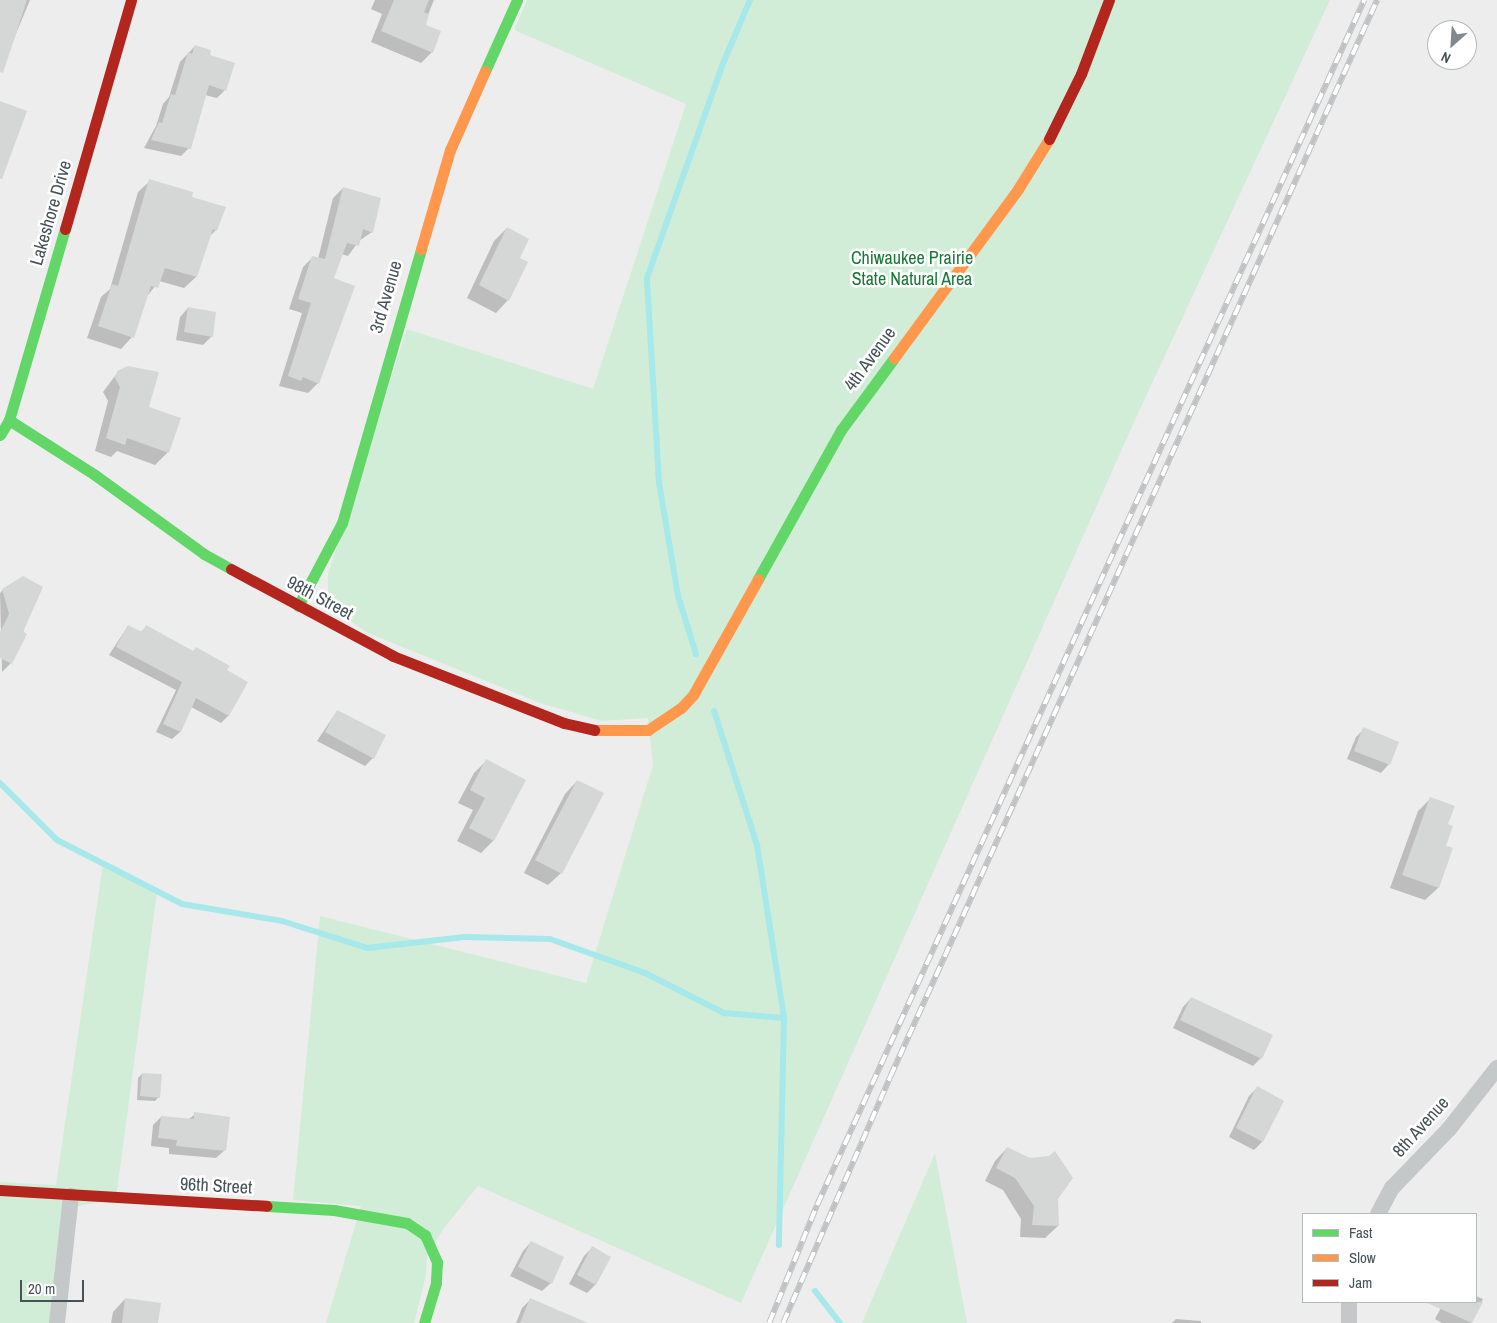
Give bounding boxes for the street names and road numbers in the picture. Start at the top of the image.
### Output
street label: Lakeshore Drive [26,158,76,268]
street label: 3rd Avenue [365,258,407,336]
street label: 4th Avenue [839,323,901,395]
street label: 98th Street [283,572,357,624]
street label: 8th Avenue [1388,1092,1454,1162]
street label: 96th Street [179,1173,253,1199]

